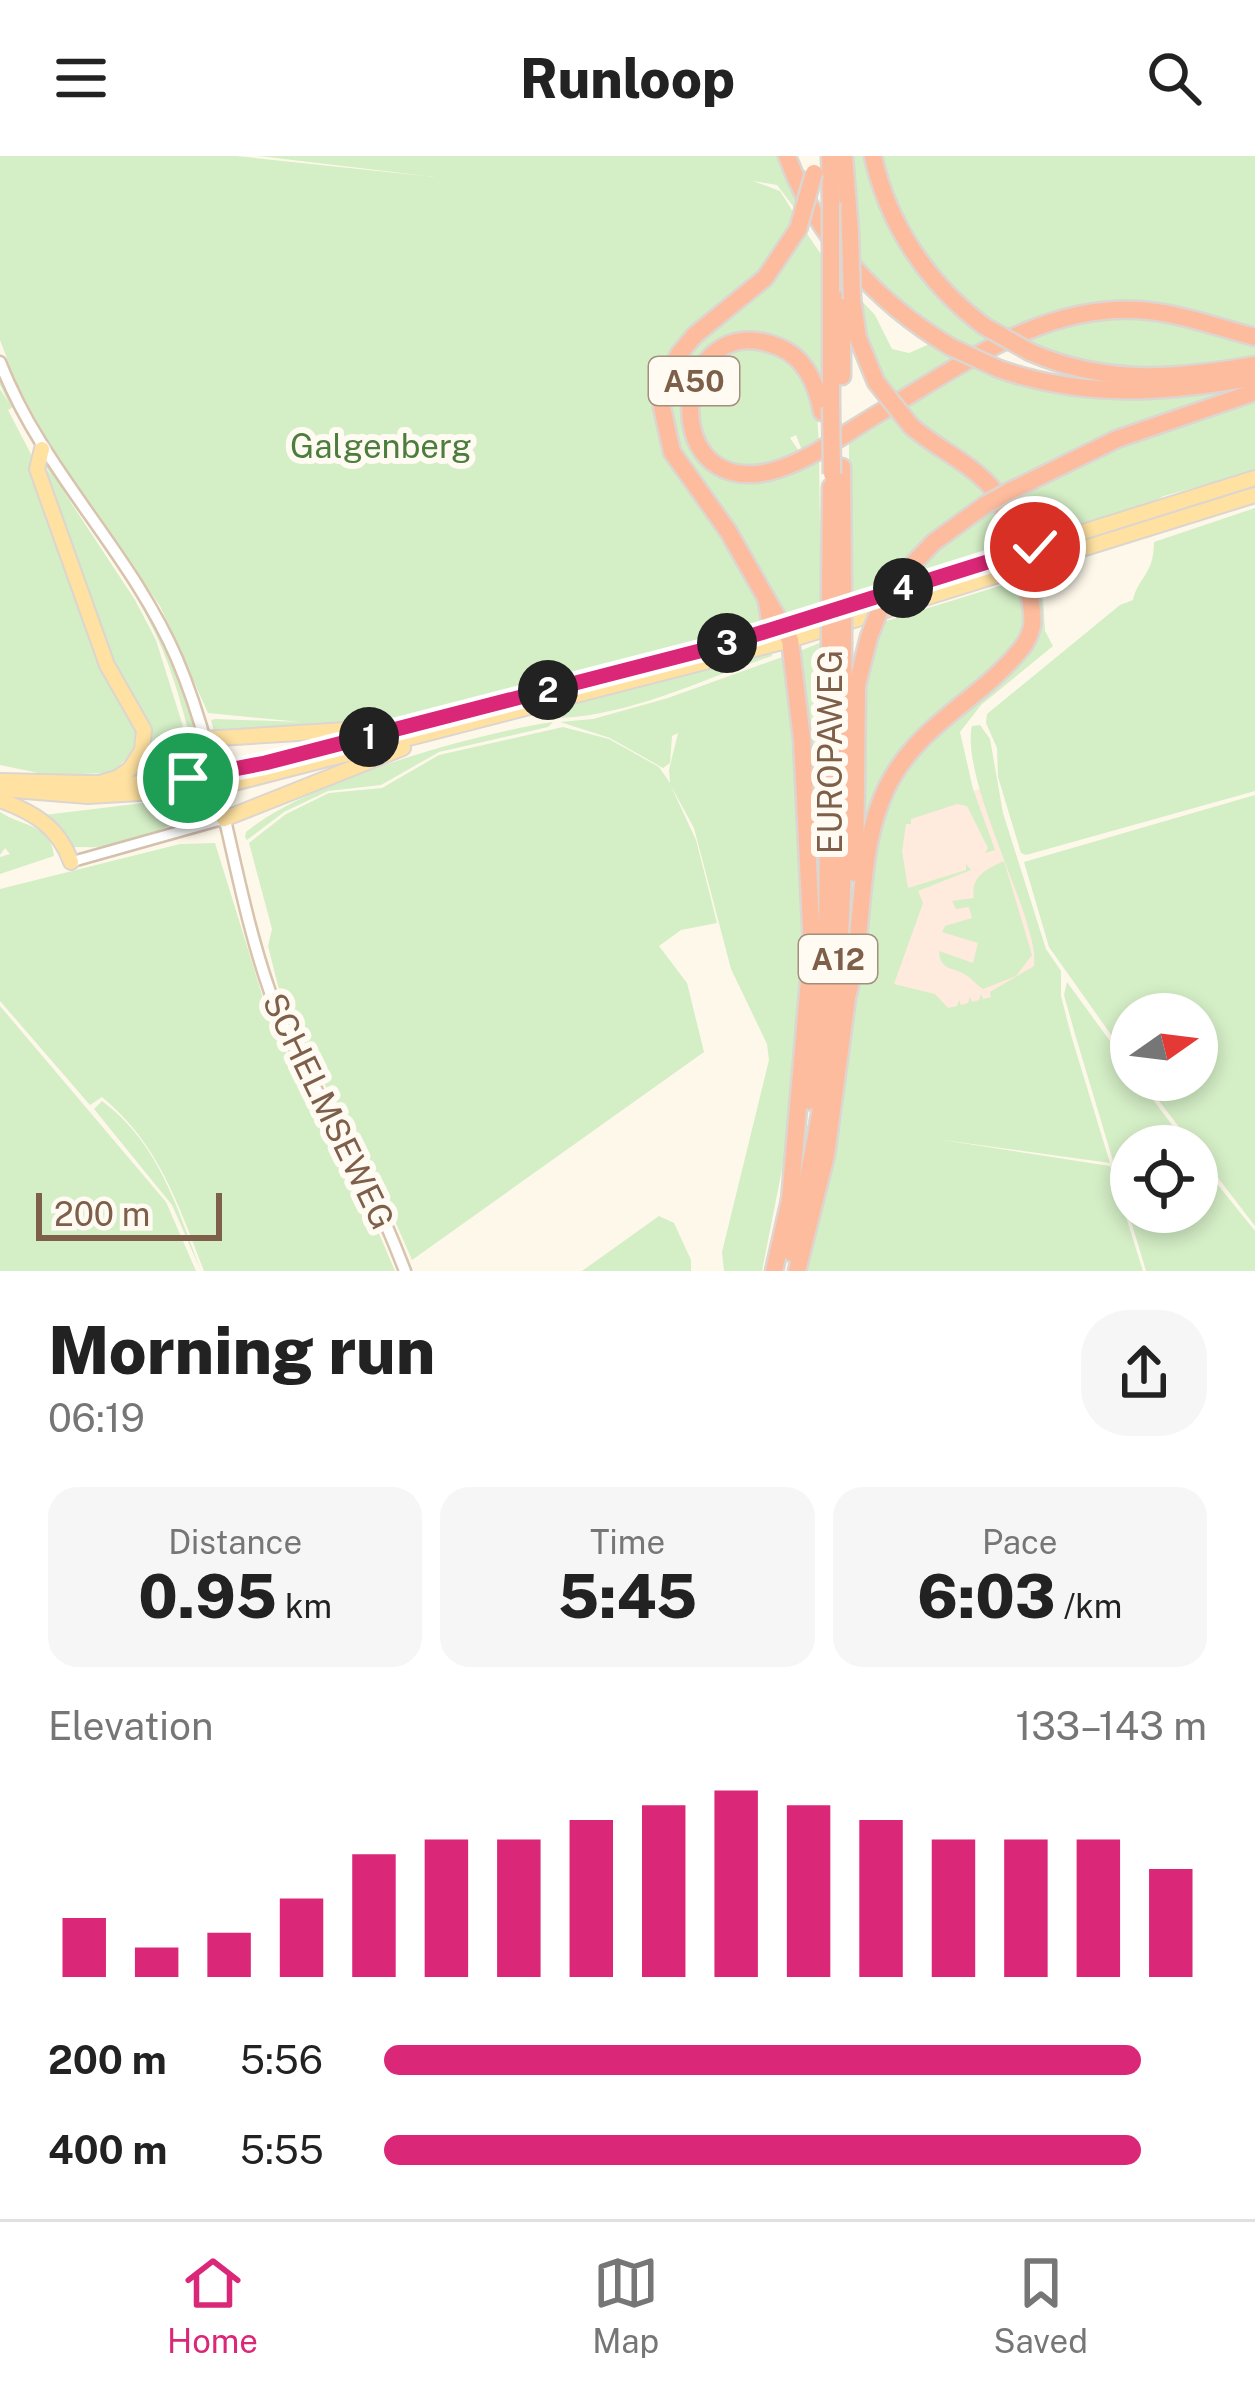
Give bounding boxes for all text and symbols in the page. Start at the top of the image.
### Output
icon: menu [48,45,114,111]
icon: search [1141,45,1207,111]
text: Runloop [520,47,735,110]
road number: A50 [649,357,739,405]
park label: Galgenberg [290,427,472,465]
pin [984,496,1086,598]
icon: check [1002,514,1068,580]
pin: 4 [873,558,933,618]
text: 4 [892,569,914,607]
pin: 3 [697,613,757,673]
text: 3 [716,624,738,662]
street label: EUROPAWEG [811,650,849,854]
pin: 2 [518,660,578,720]
text: 2 [538,671,558,709]
pin: 1 [339,707,399,767]
text: 1 [362,718,376,756]
pin [137,727,239,829]
icon: arrive [155,745,221,811]
road number: A12 [799,935,877,983]
street label: SCHELMSEWEG [256,987,402,1235]
north arrow [1110,993,1218,1101]
map controls [1110,993,1218,1233]
button: locate [1110,1125,1218,1233]
scale bar [36,1187,222,1240]
text: 200 m [54,1195,150,1233]
button: share [1081,1310,1207,1436]
text: Morning run [48,1311,435,1389]
text: 06:19 [48,1395,145,1441]
text: Distance [168,1523,302,1561]
text: Time [590,1523,665,1561]
text: Pace [982,1523,1058,1561]
text: 0.95 [138,1561,277,1632]
text: 5:45 [558,1561,697,1632]
text: 6:03 [917,1561,1056,1632]
text: km [277,1587,332,1625]
text: /km [1056,1587,1122,1625]
text: Elevation [48,1703,214,1749]
text: 133–143 m [1015,1703,1207,1749]
text: 200 m [48,2037,167,2083]
text: 5:56 [240,2037,323,2083]
text: 400 m [48,2127,167,2173]
text: 5:55 [240,2127,324,2173]
tab: Home [167,2250,258,2360]
tab: Map [592,2250,659,2360]
tab: Saved [993,2250,1088,2360]

